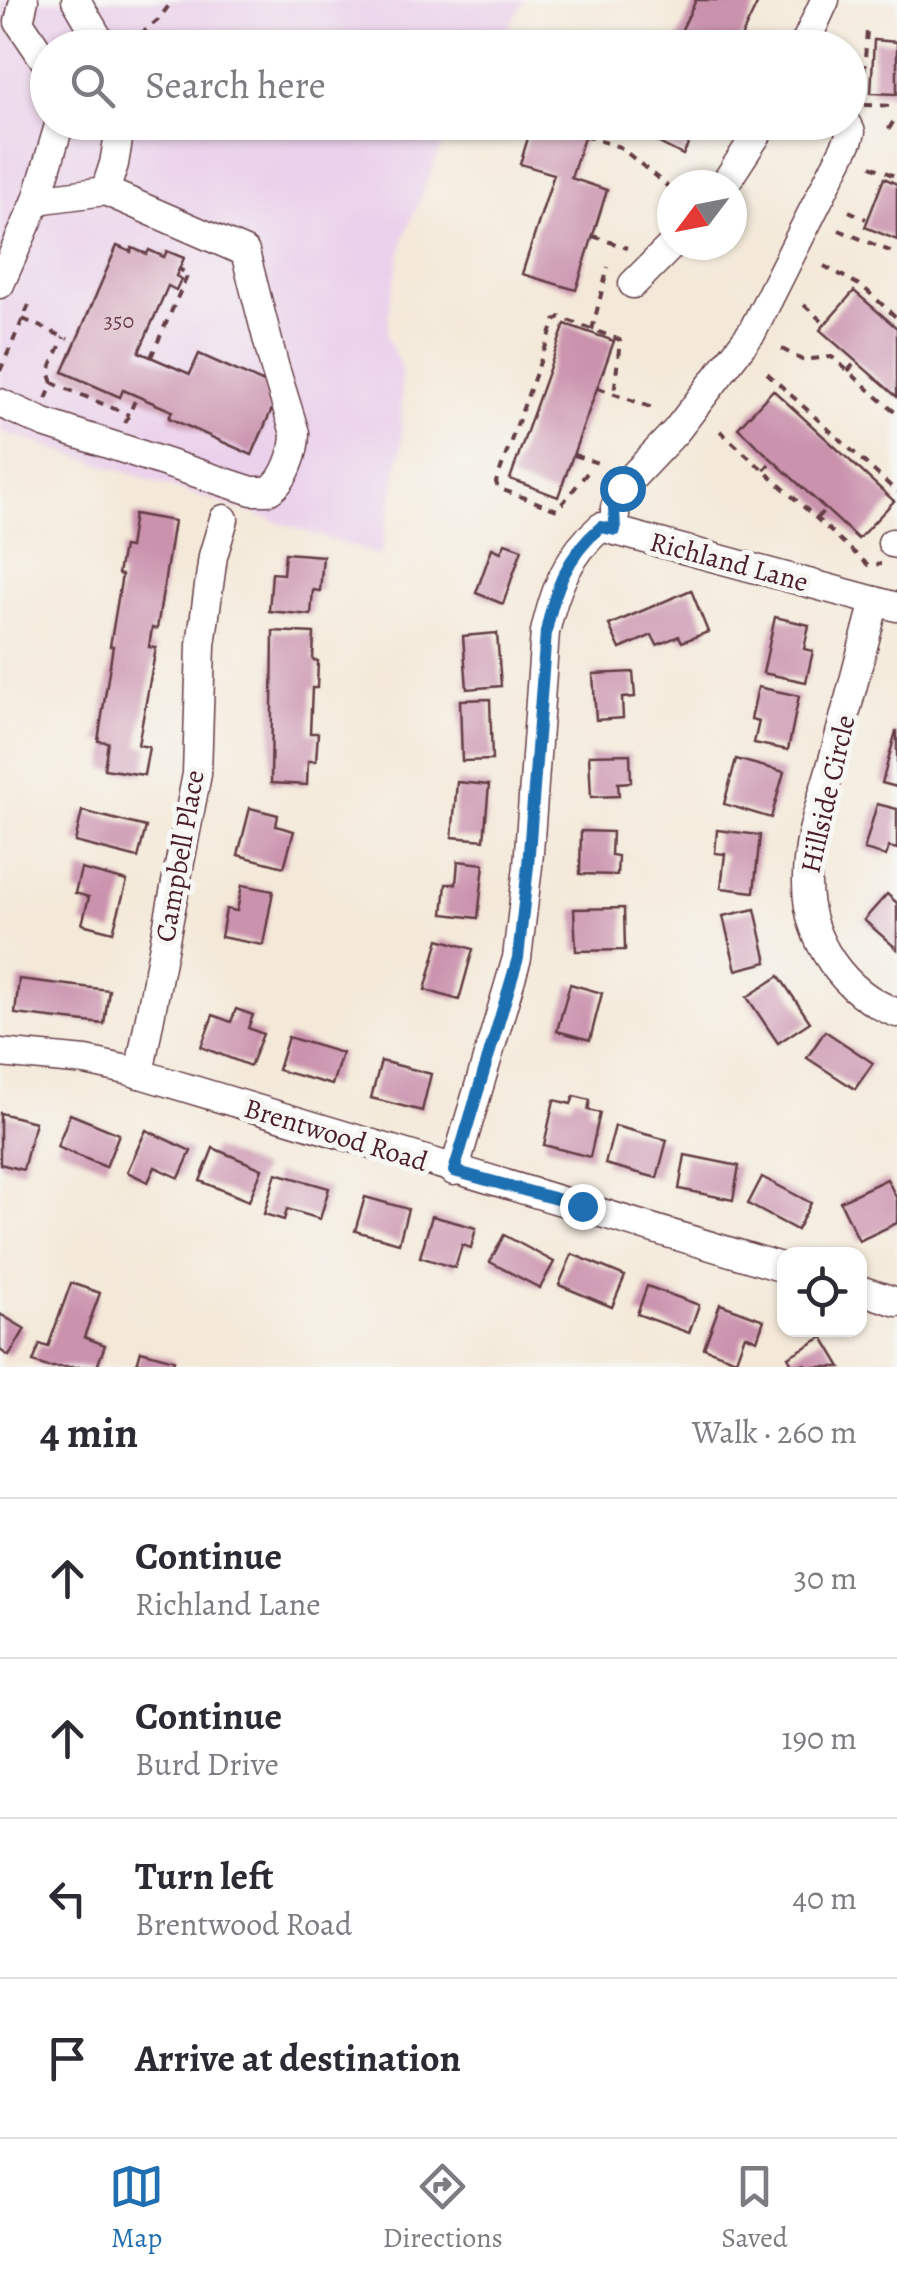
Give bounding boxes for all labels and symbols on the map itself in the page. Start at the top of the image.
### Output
north arrow [657,170,747,260]
house number: 350 [104,306,134,336]
route start [600,466,646,512]
street label: Richland Lane [646,523,812,601]
street label: Hillside Circle [791,711,865,877]
street label: Campbell Place [146,767,214,945]
street label: Brentwood Road [240,1089,433,1181]
route end [560,1184,606,1230]

